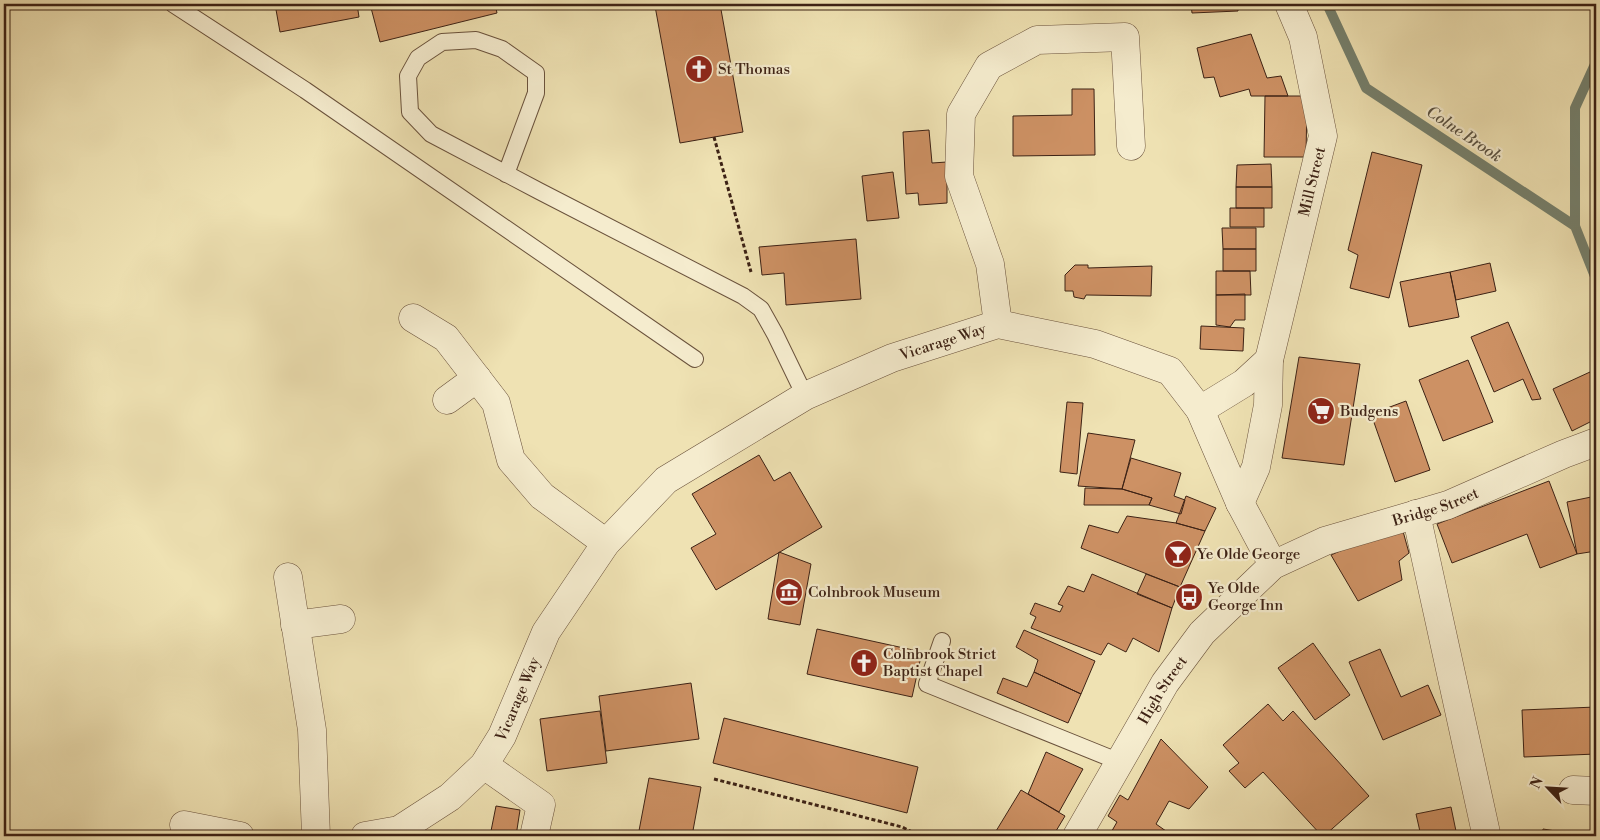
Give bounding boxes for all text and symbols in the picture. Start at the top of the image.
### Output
church icon: St Thomas [684,54,714,84]
place label: St Thomas [718,60,790,79]
water label: Colne Brook [1422,101,1506,167]
street label: Mill Street [1294,144,1330,218]
street label: Vicarage Way [896,319,989,365]
supermarket icon: Budgens [1306,396,1336,426]
place label: Budgens [1339,402,1398,421]
street label: Bridge Street [1389,483,1482,531]
bar icon: Ye Olde George [1163,539,1193,569]
place label: Ye Olde George [1196,545,1300,564]
museum icon: Colnbrook Museum [774,577,804,607]
place label: Ye Olde George Inn [1207,579,1283,615]
bus stop icon: Ye Olde George Inn [1174,582,1204,612]
place label: Colnbrook Museum [808,583,940,602]
place label: Colnbrook Strict Baptist Chapel [882,645,997,681]
church icon: Colnbrook Strict Baptist Chapel [849,648,879,678]
street label: High Street [1134,652,1192,728]
street label: Vicarage Way [491,654,544,746]
north arrow [1522,762,1572,812]
text: N [1527,774,1548,792]

